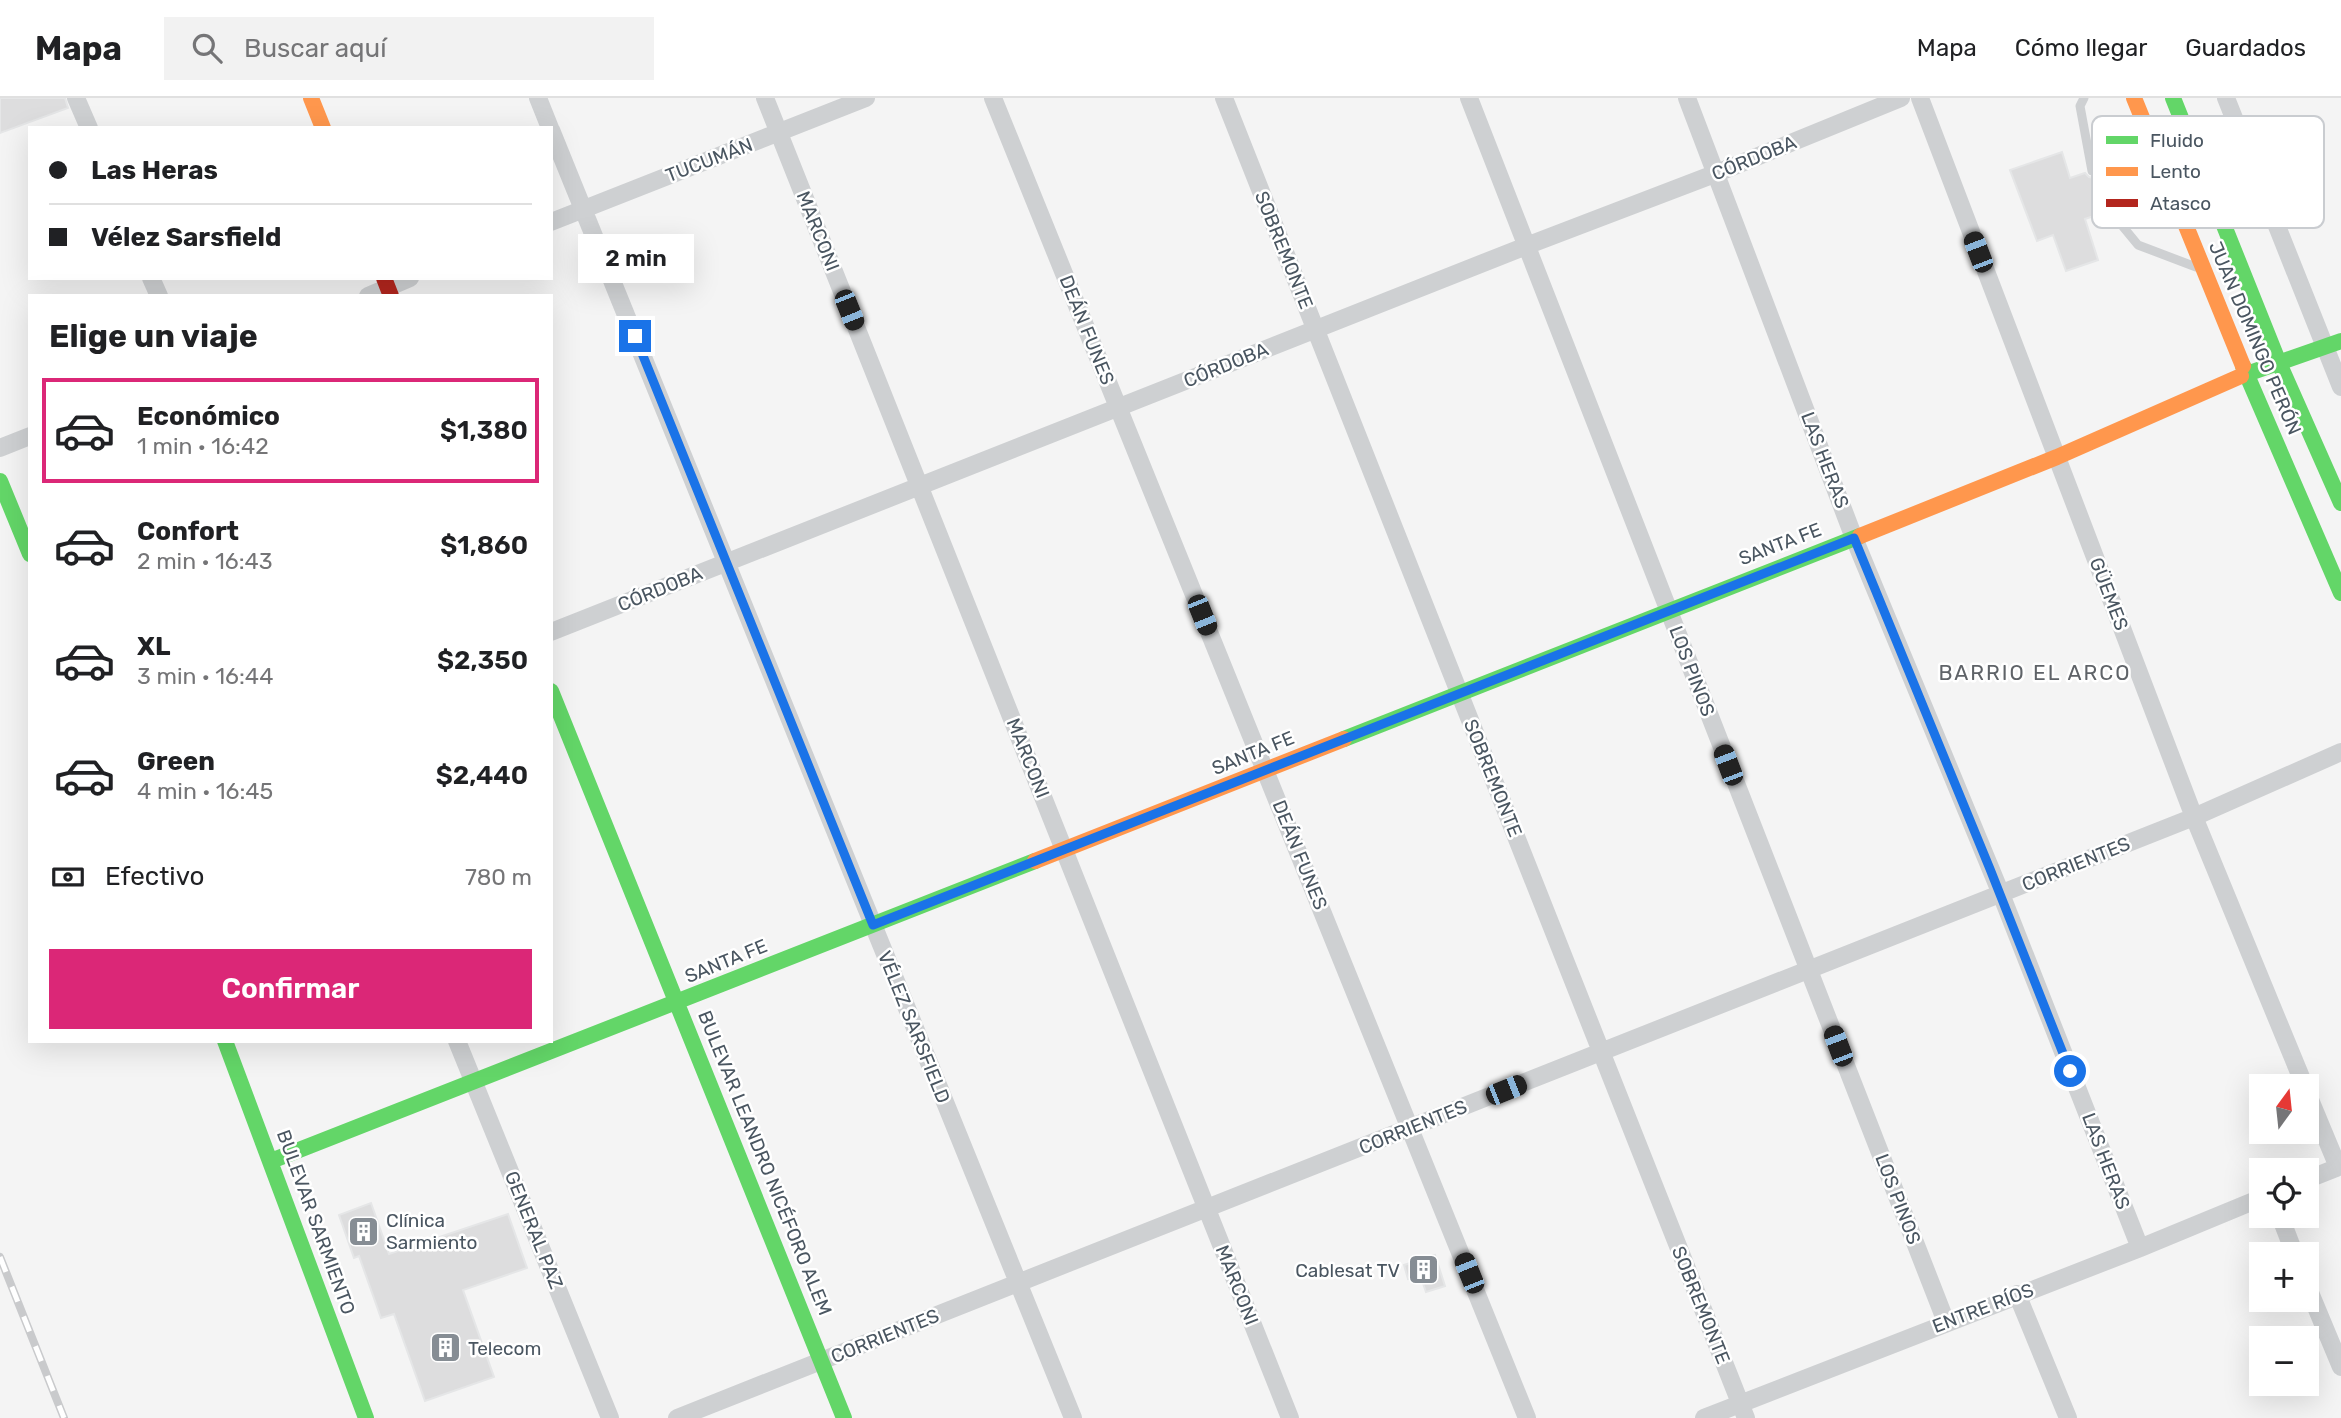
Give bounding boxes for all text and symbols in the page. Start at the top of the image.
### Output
search box [164,17,654,80]
text: Mapa [35,29,122,68]
icon: search [188,29,226,67]
text: Buscar aquí [244,33,387,64]
text: Mapa [1917,34,1977,62]
text: Cómo llegar [2015,34,2147,62]
text: Guardados [2185,34,2306,62]
legend [2092,116,2324,228]
text: Fluido [2150,129,2204,152]
street label: CÓRDOBA [1708,131,1800,185]
street label: TUCUMÁN [662,133,756,187]
text: Las Heras [91,155,218,186]
text: Lento [2150,160,2201,183]
street label: MARCONI [792,188,844,274]
street label: SOBREMONTE [1250,188,1318,312]
text: Atasco [2150,192,2211,215]
text: Vélez Sarsfield [91,222,281,253]
car [1961,229,1996,275]
callout: 2 min [577,234,693,284]
street label: JUAN DOMINGO PERÓN [2204,238,2306,438]
text: 2 min [605,244,667,272]
street label: DEÁN FUNES [1055,272,1119,388]
car [832,287,867,333]
text: Elige un viaje [49,317,258,355]
route end [619,320,651,352]
street label: CÓRDOBA [1180,338,1272,392]
icon: car [53,399,116,462]
text: Económico [137,401,280,432]
street label: LAS HERAS [1796,408,1854,512]
text: $1,380 [440,415,528,446]
text: 1 min · 16:42 [137,432,269,460]
icon: car [53,514,116,577]
text: Confort [137,516,239,547]
street label: SANTA FE [1735,518,1825,570]
text: $1,860 [440,530,528,561]
text: 2 min · 16:43 [137,547,273,575]
street label: GÜEMES [2085,554,2133,634]
street label: CÓRDOBA [614,562,706,616]
car [1185,592,1220,638]
street label: LOS PINOS [1664,622,1720,720]
icon: car [53,629,116,692]
text: XL [137,631,170,662]
text: $2,350 [437,645,528,676]
district label: BARRIO EL ARCO [1938,660,2132,685]
text: 3 min · 16:44 [137,662,273,690]
street label: MARCONI [1002,715,1054,801]
street label: SOBREMONTE [1459,716,1527,840]
street label: SANTA FE [1209,726,1297,780]
car [1711,742,1746,788]
icon: car [53,744,116,807]
text: Green [137,746,215,777]
text: $2,440 [436,760,528,791]
text: 4 min · 16:45 [137,777,273,805]
street label: DEÁN FUNES [1268,797,1332,913]
street label: CORRIENTES [2019,832,2133,896]
icon: cash [49,858,87,896]
text: Efectivo [105,861,204,892]
text: 780 m [465,863,532,891]
street label: SANTA FE [682,934,770,988]
street label: VÉLEZ SARSFIELD [873,947,955,1107]
button: Confirmar [49,949,532,1029]
street label: BULEVAR LEANDRO NICÉFORO ALEM [693,1007,837,1319]
car [1821,1023,1856,1069]
route start [2054,1055,2086,1087]
car [1483,1072,1530,1108]
north arrow [2249,1074,2319,1144]
map controls [2249,1074,2319,1396]
street label: CORRIENTES [1356,1095,1470,1159]
street label: LAS HERAS [2077,1109,2135,1213]
street label: BULEVAR SARMIENTO [272,1127,360,1317]
street label: LOS PINOS [1870,1150,1926,1248]
button: locate [2249,1158,2319,1228]
street label: GENERAL PAZ [500,1168,568,1292]
place label: Clínica Sarmiento [386,1209,477,1254]
building icon: Clínica Sarmiento [346,1214,380,1248]
street label: MARCONI [1211,1242,1263,1328]
button: + [2249,1242,2319,1312]
street label: SOBREMONTE [1667,1243,1735,1367]
car [1452,1250,1487,1296]
building icon: Cablesat TV [1406,1253,1440,1287]
place label: Cablesat TV [1295,1259,1400,1282]
street label: ENTRE RÍOS [1929,1278,2037,1338]
street label: CORRIENTES [828,1304,942,1368]
button: − [2249,1326,2319,1396]
building icon: Telecom [428,1331,462,1365]
place label: Telecom [468,1337,541,1360]

